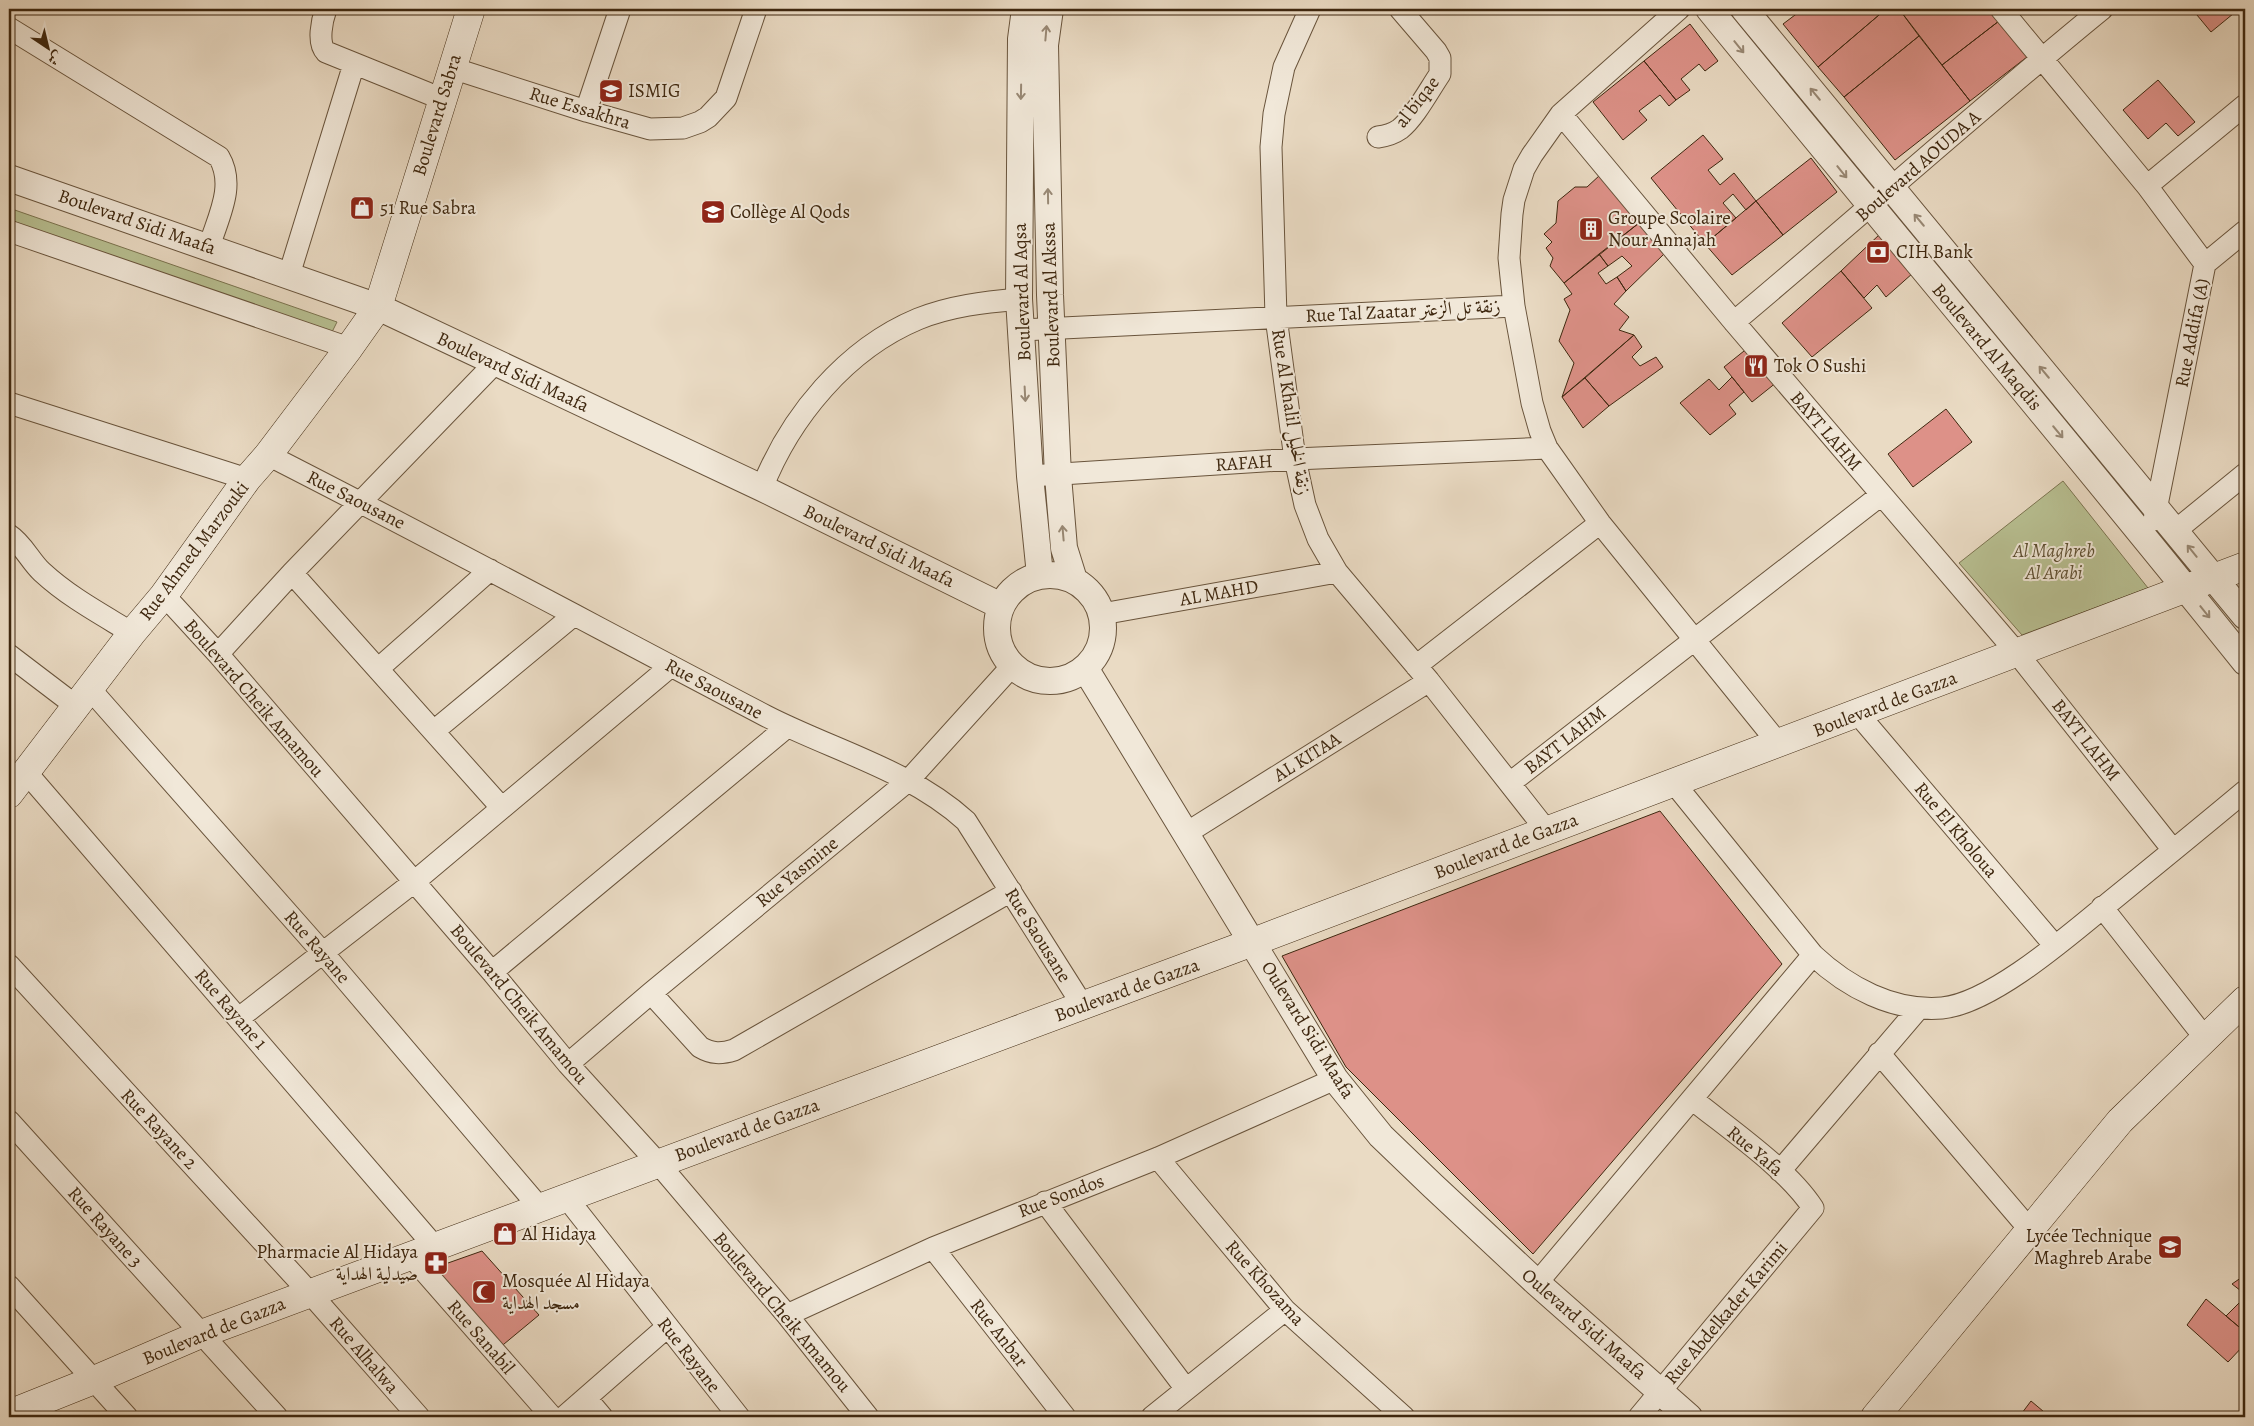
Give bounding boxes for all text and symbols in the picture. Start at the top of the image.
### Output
north arrow [22,22,72,72]
one-way arrow [1042,26,1051,42]
one-way arrow [1734,40,1745,53]
text: ش [44,46,66,70]
street label: Boulevard Sabra [406,51,468,179]
street label: al biqae [1388,71,1446,133]
school or university icon: ISMIG [598,78,624,104]
place label: ISMIG [628,78,681,104]
street label: Rue Essakhra [526,80,634,136]
one-way arrow [1016,84,1026,100]
one-way arrow [1809,88,1821,101]
street label: Boulevard AOUDA A [1850,104,1987,228]
one-way arrow [1837,166,1848,179]
street label: Boulevard Sidi Maafa [55,183,219,261]
one-way arrow [1043,188,1053,204]
shop icon: 51 Rue Sabra [349,195,375,221]
place label: 51 Rue Sabra [380,195,476,221]
school or university icon: Collège Al Qods [700,199,726,225]
place label: Collège Al Qods [730,199,850,225]
place label: Groupe Scolaire Nour Annajah [1608,205,1731,253]
one-way arrow [1913,213,1924,226]
building icon: Groupe Scolaire Nour Annajah [1578,216,1604,242]
street label: Boulevard Al Aqsa [1007,222,1037,362]
street label: Boulevard Al Akssa [1035,222,1067,368]
bank icon: CIH Bank [1865,239,1891,265]
place label: CIH Bank [1896,239,1973,265]
street label: Rue Addifa (A) [2169,276,2215,390]
street label: Boulevard Al Maqdis [1926,278,2048,416]
street label: Rue Tal Zaatar زنقة تل الزعتر [1305,293,1501,329]
street label: Boulevard Sidi Maafa [433,325,593,419]
street label: Rue Al Khalil زنقة الخليل [1265,327,1317,497]
restaurant icon: Tok O Sushi [1743,353,1769,379]
place label: Tok O Sushi [1774,353,1866,379]
one-way arrow [2039,366,2050,379]
one-way arrow [1021,386,1030,402]
street label: BAYT LAHM [1784,386,1868,476]
one-way arrow [2052,425,2063,438]
street label: RAFAH [1214,448,1274,478]
street label: Rue Saousane [302,464,410,536]
street label: Rue Ahmed Marzouki [133,476,255,626]
street label: Boulevard Sidi Maafa [799,498,959,594]
one-way arrow [1058,525,1067,541]
park label: Al Maghreb Al Arabi [2012,538,2095,586]
one-way arrow [2187,545,2198,558]
street label: AL MAHD [1177,573,1260,613]
one-way arrow [2200,605,2211,618]
street label: Boulevard Cheik Amamou [178,613,331,783]
street label: Rue Saousane [661,652,767,726]
street label: Boulevard de Gazza [1809,665,1961,743]
street label: BAYT LAHM [2046,694,2126,786]
street label: BAYT LAHM [1519,700,1611,780]
street label: AL KITAA [1267,726,1346,788]
street label: Rue El Kholoua [1908,776,2004,884]
street label: Boulevard de Gazza [1430,807,1582,885]
street label: Rue Yasmine [750,831,844,913]
street label: Rue Saousane [999,883,1077,987]
street label: Rue Rayane [278,905,356,989]
street label: Boulevard Cheik Amamou [444,918,594,1090]
street label: Boulevard de Gazza [1051,952,1203,1028]
street label: Oulevard Sidi Maafa [1255,956,1361,1104]
street label: Rue Rayane 1 [189,963,274,1055]
street label: Rue Rayane 2 [115,1083,203,1175]
street label: Boulevard de Gazza [671,1092,823,1168]
street label: Rue Yafa [1721,1120,1789,1182]
street label: Rue Sondos [1014,1168,1108,1224]
street label: Rue Rayane 3 [62,1181,148,1273]
shop icon: Al Hidaya [492,1221,518,1247]
place label: Al Hidaya [521,1221,596,1247]
place label: Lycée Technique Maghreb Arabe [2026,1223,2152,1271]
street label: Boulevard Cheik Amamou [707,1226,857,1398]
street label: Rue Khozama [1219,1234,1311,1332]
school or university icon: Lycée Technique Maghreb Arabe [2157,1234,2183,1260]
street label: Rue Abdelkader Karimi [1658,1236,1794,1390]
place label: Pharmacie Al Hidaya صيدلية الهداية [257,1239,418,1287]
pharmacy icon: Pharmacie Al Hidaya صيدلية الهداية [423,1250,449,1276]
street label: Oulevard Sidi Maafa [1516,1262,1652,1386]
place label: Mosquée Al Hidaya مسجد الهداية [502,1268,650,1316]
mosque icon: Mosquée Al Hidaya مسجد الهداية [471,1279,497,1305]
street label: Boulevard de Gazza [139,1290,290,1372]
street label: Rue Anbar [964,1293,1034,1373]
street label: Rue Sanabil [441,1294,521,1380]
street label: Rue Alhalwa [323,1311,405,1399]
street label: Rue Rayane [651,1312,727,1398]

